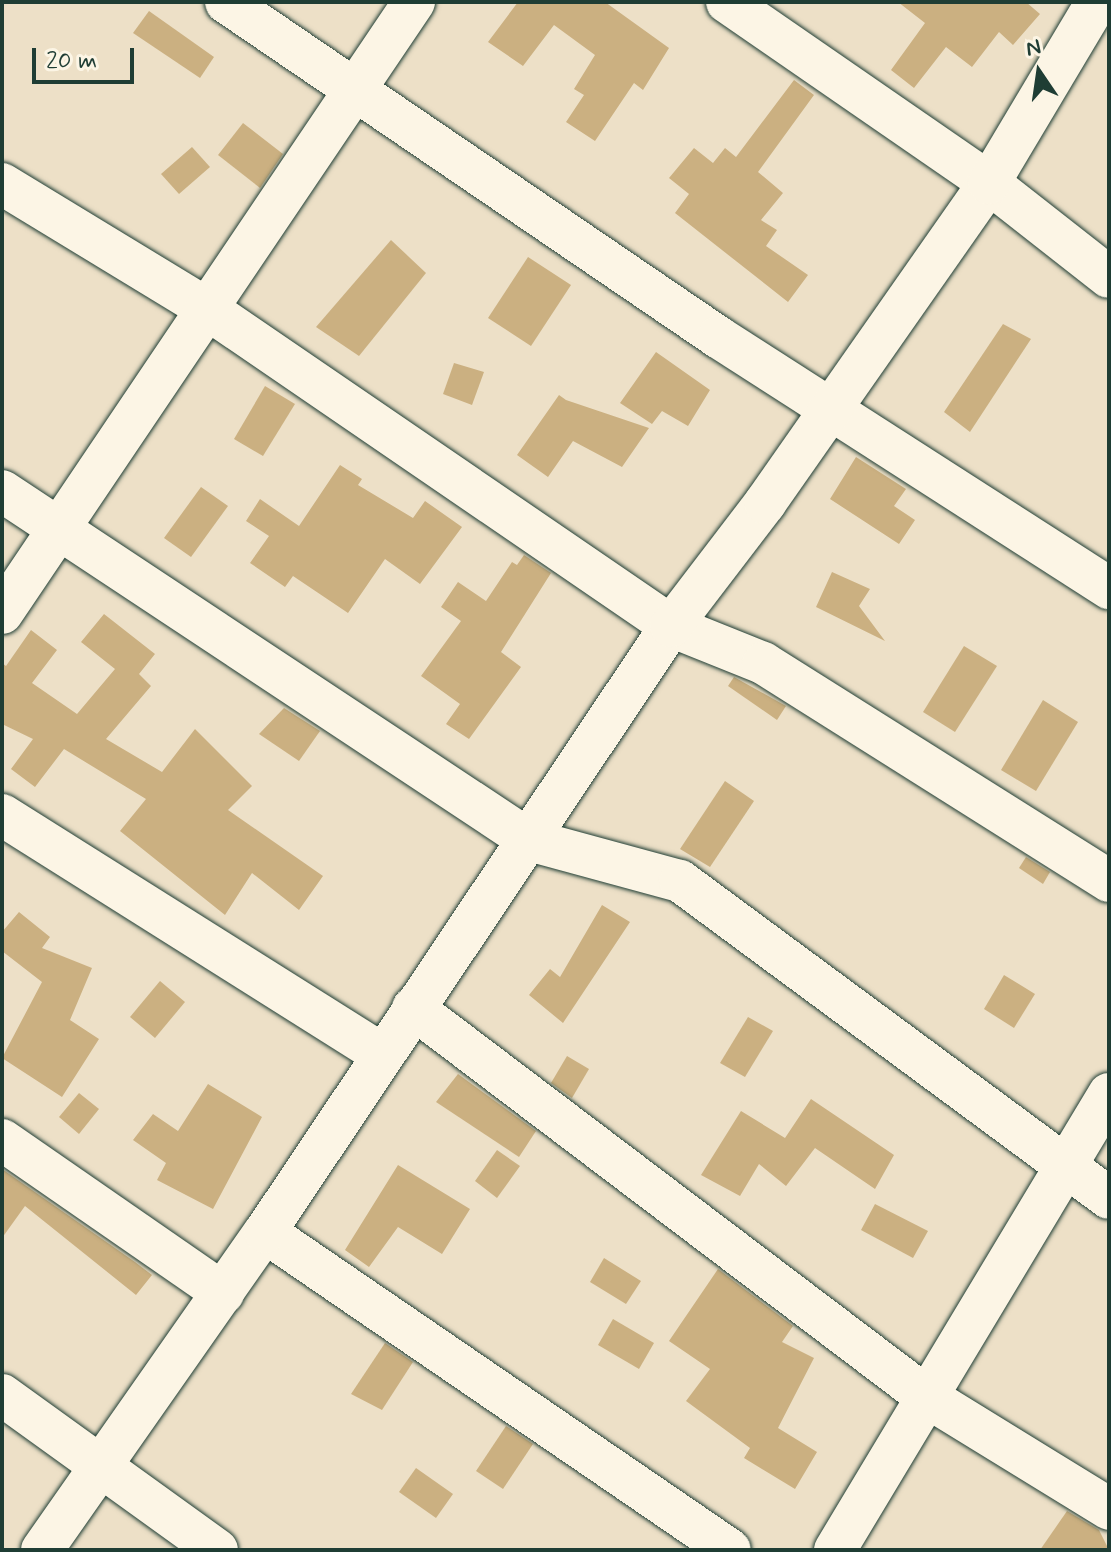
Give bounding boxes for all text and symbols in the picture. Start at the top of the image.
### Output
scale bar [36,32,138,82]
north arrow [999,32,1079,112]
text: N [1023,33,1044,64]
text: 20 m [46,46,97,77]

